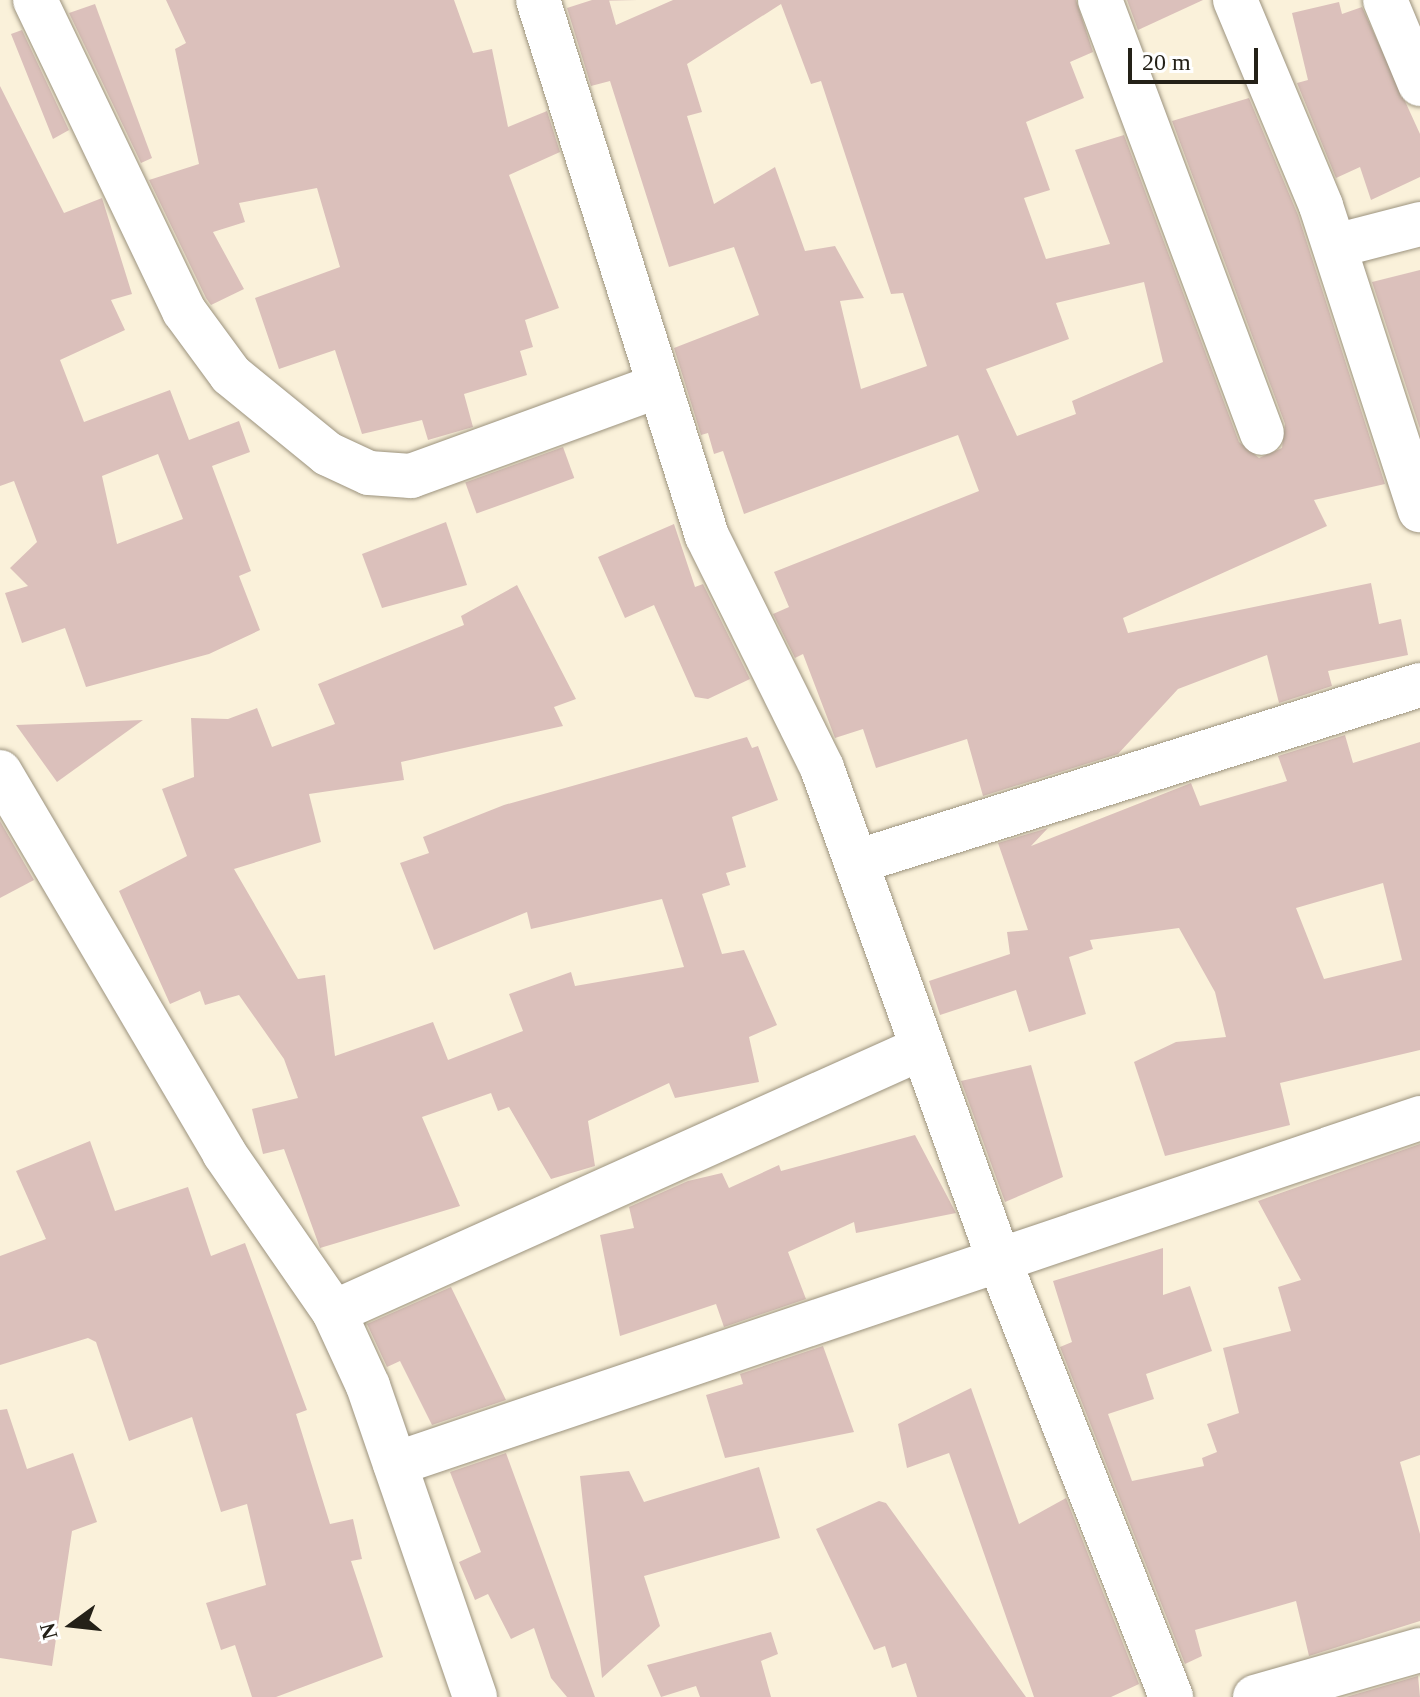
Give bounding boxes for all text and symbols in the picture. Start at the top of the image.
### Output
scale bar [1132,32,1262,82]
text: 20 m [1142,49,1191,75]
north arrow [32,1585,112,1665]
text: N [34,1620,62,1642]

